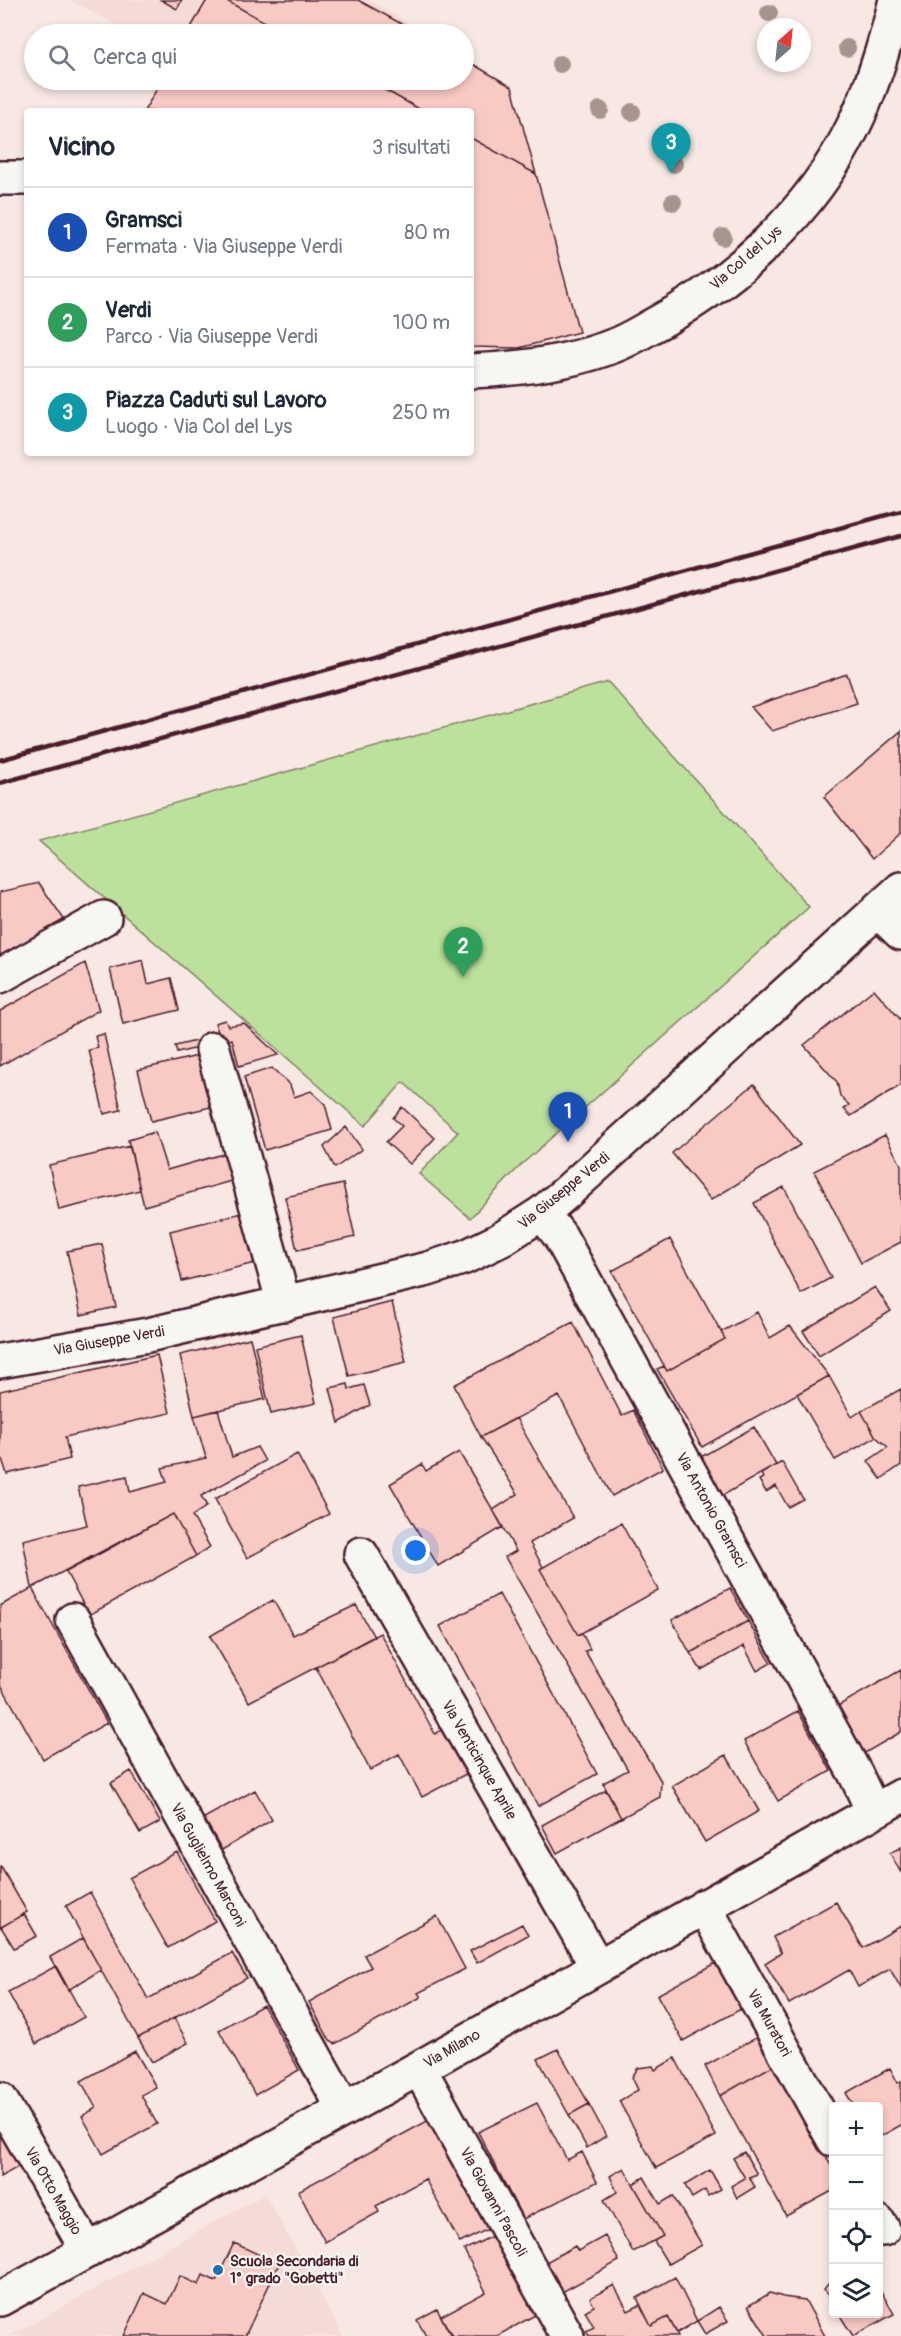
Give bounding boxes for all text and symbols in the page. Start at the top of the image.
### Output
north arrow [757,18,811,72]
search box [24,24,474,90]
icon: search [45,41,78,74]
text: Cerca qui [93,43,177,71]
pin: 3 [652,124,690,173]
text: Vicino [48,131,115,163]
text: 3 risultati [372,135,450,160]
text: Gramsci [105,206,182,234]
text: 1 [64,220,71,245]
text: 80 m [404,220,450,245]
street label: Via Col del Lys [706,221,786,294]
text: Fermata · Via Giuseppe Verdi [105,234,342,259]
text: Verdi [105,296,151,324]
text: 2 [62,310,73,335]
text: 100 m [393,310,450,335]
text: Parco · Via Giuseppe Verdi [105,324,318,349]
text: Piazza Caduti sul Lavoro [105,386,326,414]
text: 3 [62,400,73,425]
text: 250 m [392,400,450,425]
text: Luogo · Via Col del Lys [105,414,292,439]
pin: 2 [444,928,482,977]
pin: 1 [548,1092,588,1142]
street label: Via Giuseppe Verdi [514,1148,614,1234]
street label: Via Giuseppe Verdi [52,1322,166,1360]
street label: Via Antonio Gramsci [671,1449,751,1571]
your location [401,1536,430,1565]
street label: Via Venticinque Aprile [437,1697,521,1824]
street label: Via Guglielmo Marconi [166,1800,250,1930]
street label: Via Muratori [743,1986,795,2060]
street label: Via Milano [420,2025,484,2073]
map controls [829,2102,883,2318]
button: + [829,2102,883,2156]
street label: Via Otto Maggio [20,2144,86,2238]
street label: Via Giovanni Pascoli [455,2144,531,2260]
button: − [829,2156,883,2210]
button: locate [829,2210,883,2264]
place label: Scuola Secondaria di 1° grado "Gobetti" [230,2252,359,2288]
marker: Scuola Secondaria di 1° grado "Gobetti" [211,2263,225,2277]
button: layers [829,2264,883,2318]

